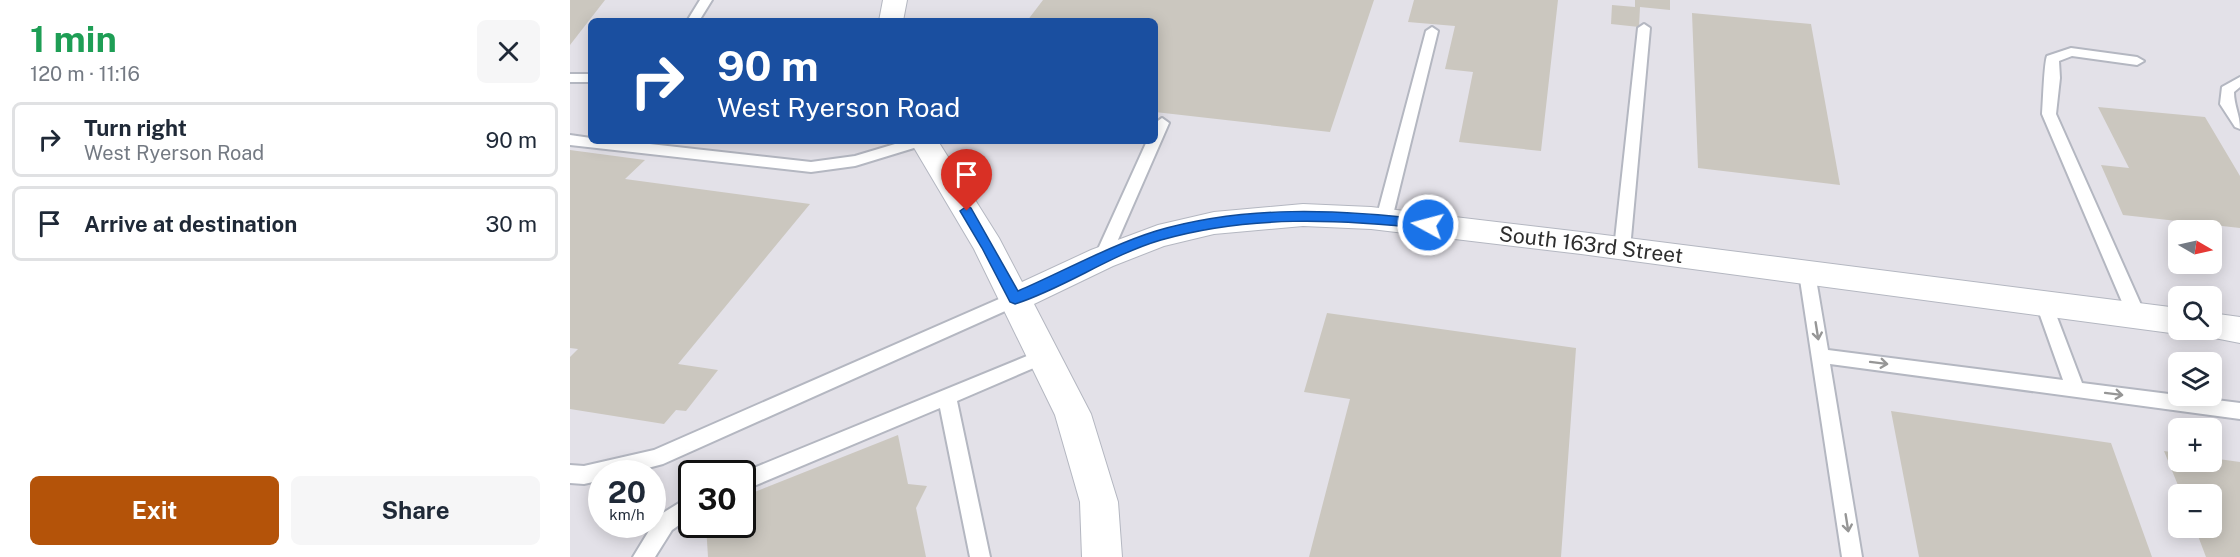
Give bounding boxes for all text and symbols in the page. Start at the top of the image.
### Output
text: 1 min [30,18,117,60]
button: close [477,20,540,83]
text: 90 m [717,41,819,90]
icon: right [618,42,696,120]
text: 120 m · 11:16 [30,62,140,86]
text: West Ryerson Road [717,91,960,123]
text: Turn right [84,115,187,141]
icon: right [33,123,66,156]
text: 90 m [486,127,537,153]
text: West Ryerson Road [84,141,264,165]
pin [941,149,992,211]
icon: arrive [950,158,983,191]
position arrow [1396,193,1460,257]
icon: arrive [33,207,66,240]
text: Arrive at destination [84,211,297,237]
text: 30 m [485,211,537,237]
north arrow [2168,220,2222,274]
map controls [2168,220,2222,538]
street label: South 163rd Street [1498,221,1684,268]
button: search [2168,286,2222,340]
one-way arrow [1811,320,1822,340]
button: layers [2168,352,2222,406]
one-way arrow [1868,358,1888,369]
one-way arrow [2103,389,2123,400]
button: + [2168,418,2222,472]
speed limit sign: 30 [678,460,756,538]
text: 20 [608,474,646,510]
button: Exit [30,476,279,545]
button: Share [291,476,540,545]
button: − [2168,484,2222,538]
text: km/h [609,506,645,523]
one-way arrow [1842,513,1853,533]

